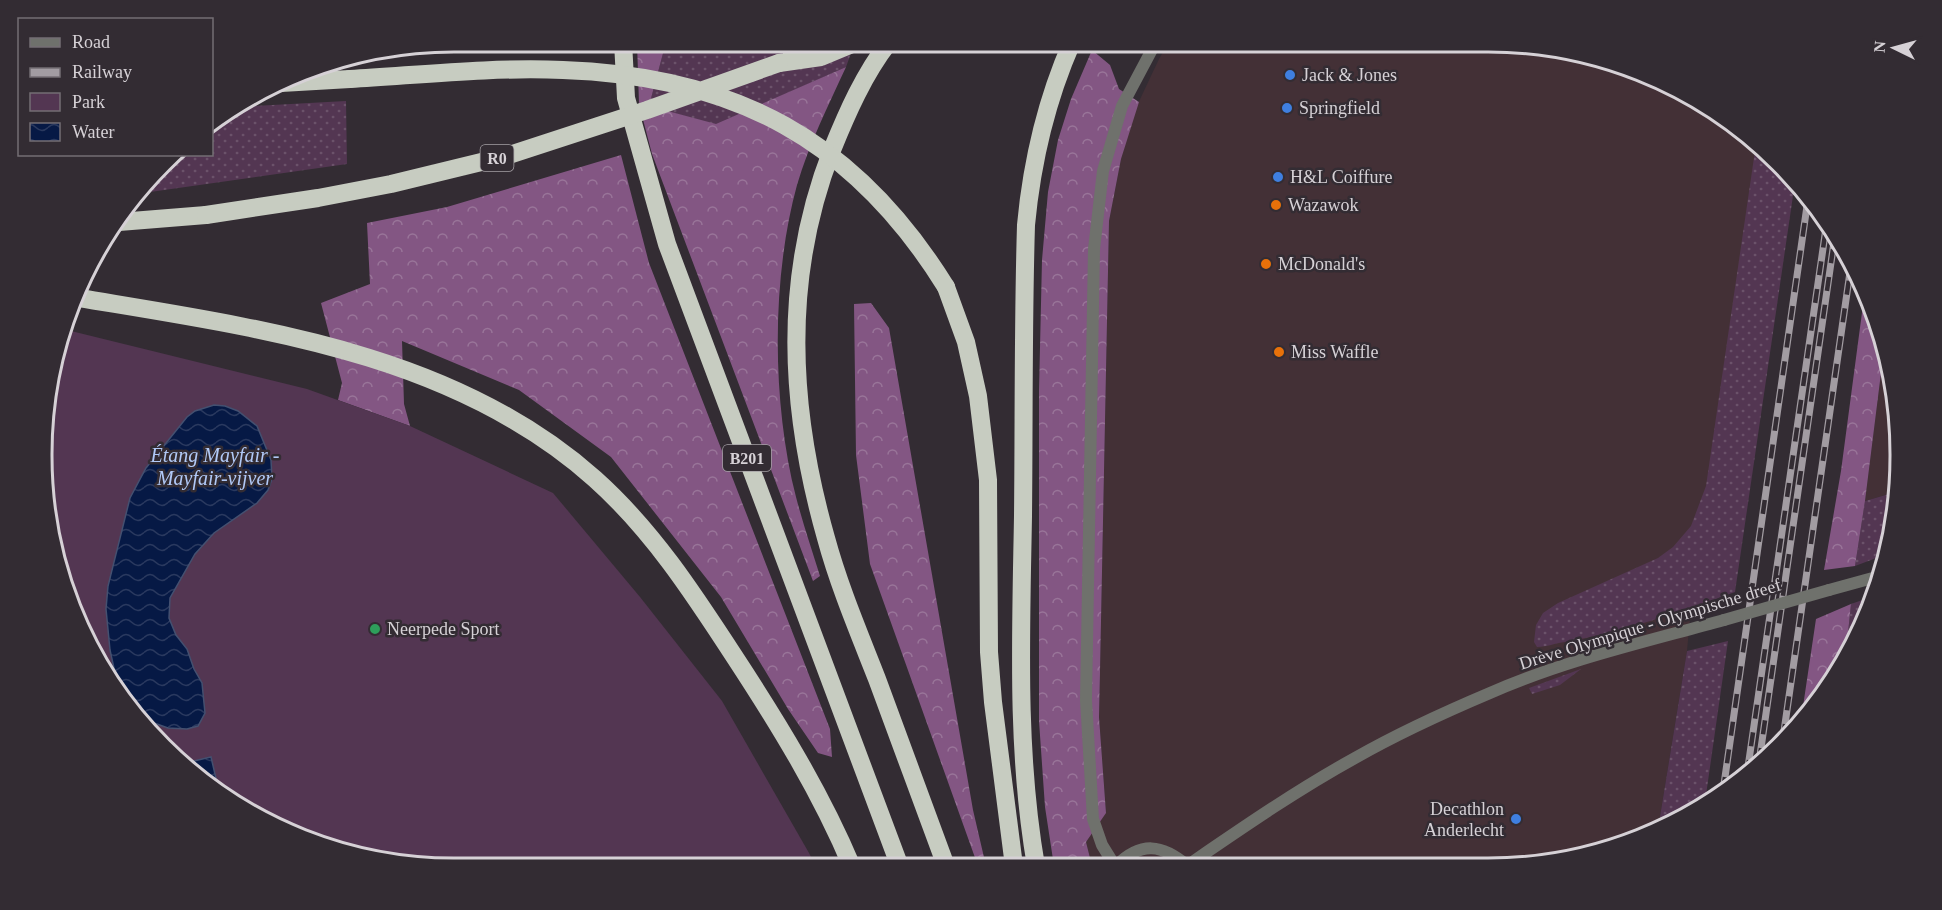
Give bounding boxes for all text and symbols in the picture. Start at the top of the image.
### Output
legend [18,18,213,156]
north arrow [1864,18,1924,78]
text: Road [72,32,110,52]
text: N [1871,40,1889,53]
text: Railway [72,62,132,82]
place label: Jack & Jones [1302,65,1397,85]
marker: Jack & Jones [1283,68,1297,82]
text: Park [72,92,105,112]
place label: Springfield [1299,98,1380,118]
marker: Springfield [1280,101,1294,115]
text: Water [72,122,115,142]
road number: R0 [480,145,514,171]
place label: H&L Coiffure [1290,167,1392,187]
marker: H&L Coiffure [1271,170,1285,184]
place label: Wazawok [1288,195,1359,215]
marker: Wazawok [1269,198,1283,212]
place label: McDonald's [1278,254,1365,274]
marker: McDonald's [1259,257,1273,271]
place label: Miss Waffle [1291,342,1378,362]
marker: Miss Waffle [1272,345,1286,359]
water label: Étang Mayfair - Mayfair-vijver [150,444,279,490]
road number: B201 [723,445,771,471]
street label: Drève Olympique - Olympische dreef [1517,575,1783,673]
place label: Neerpede Sport [387,619,499,639]
marker: Neerpede Sport [368,622,382,636]
place label: Decathlon Anderlecht [1424,799,1504,840]
marker: Decathlon Anderlecht [1509,812,1523,826]

